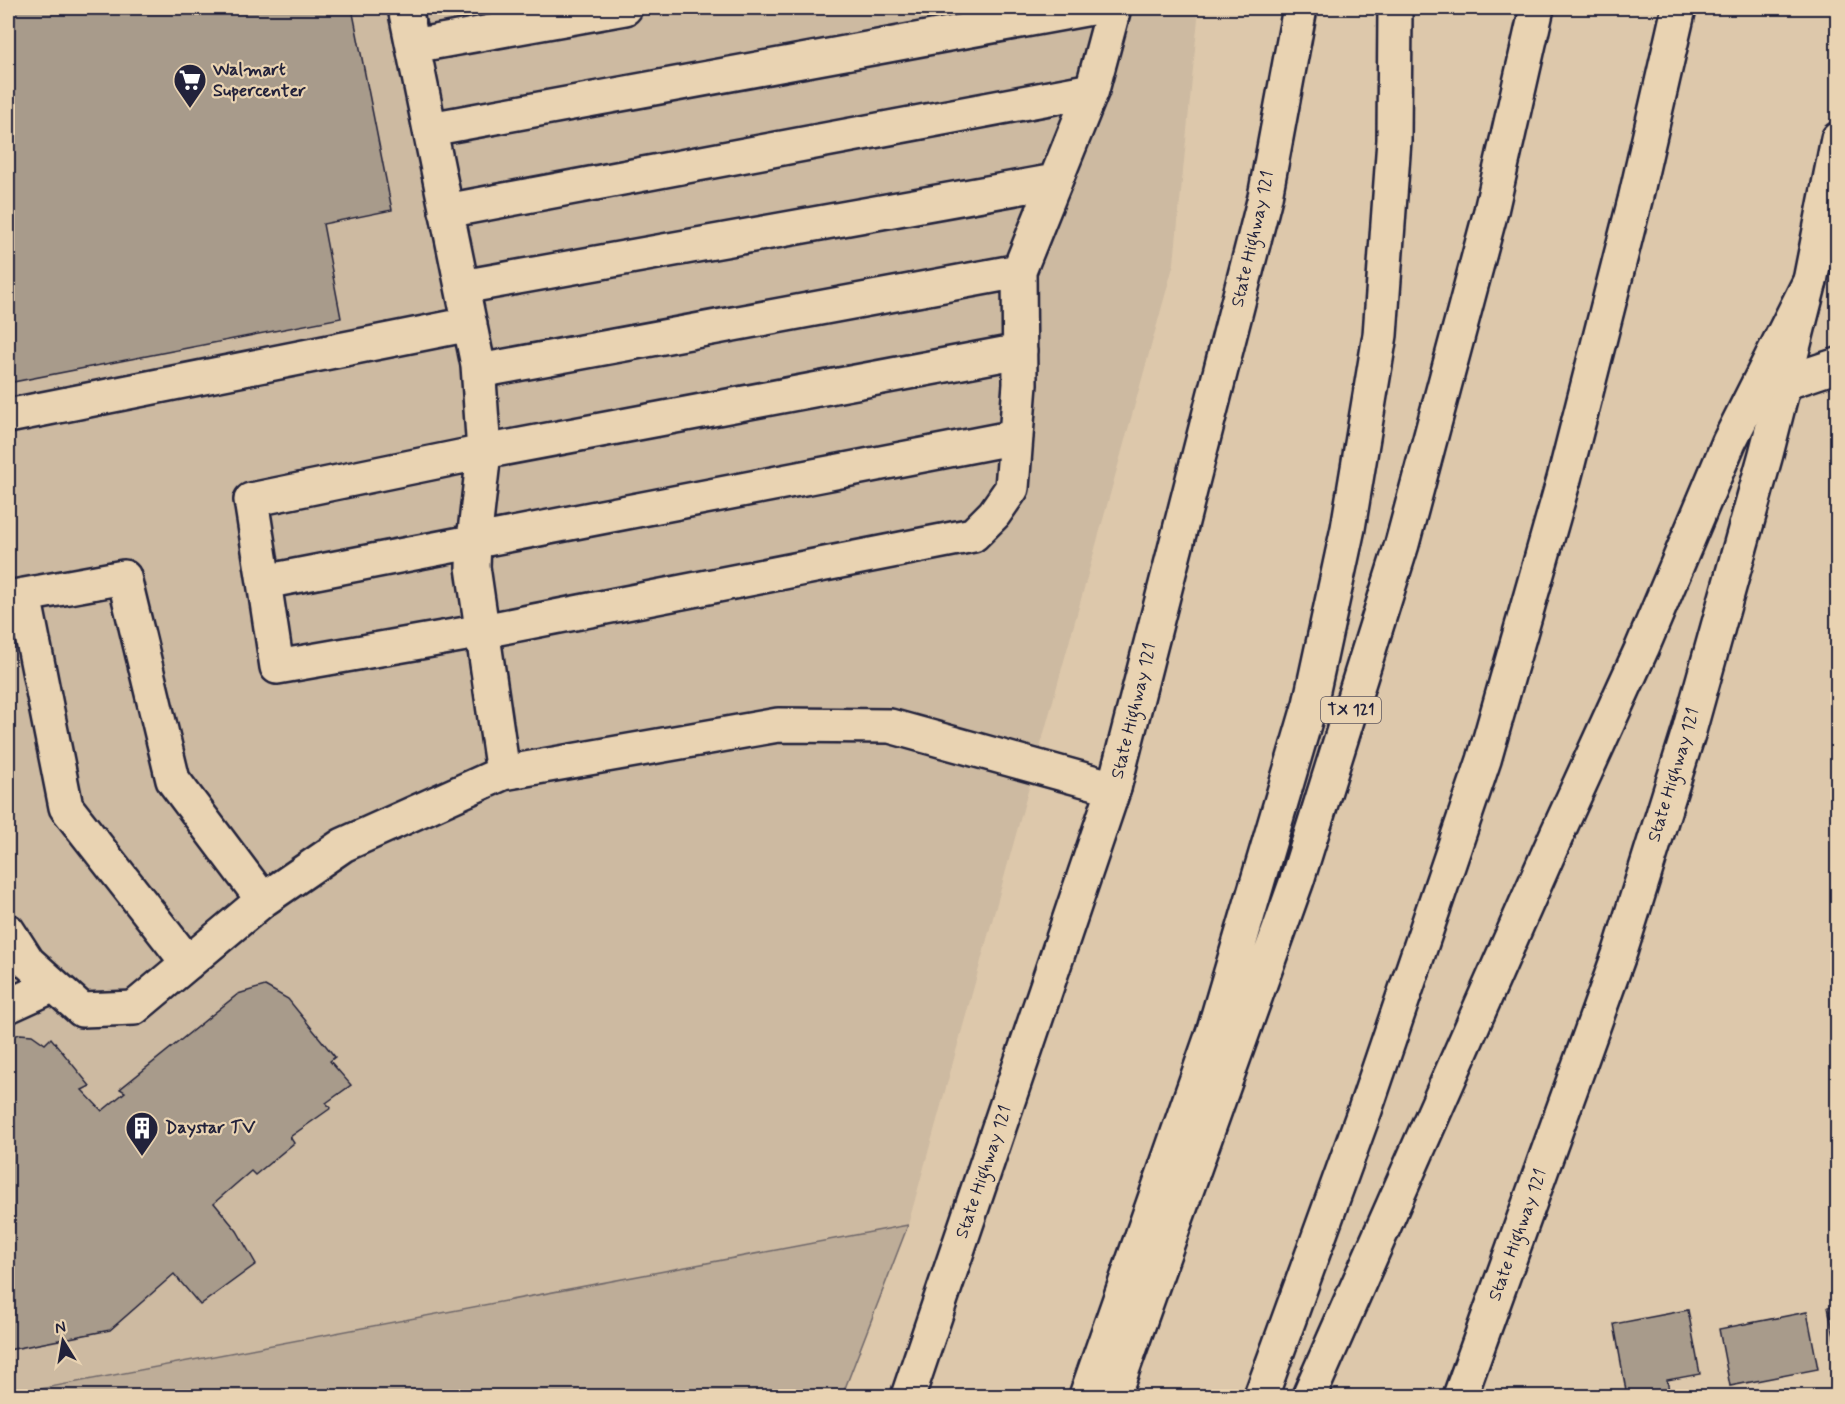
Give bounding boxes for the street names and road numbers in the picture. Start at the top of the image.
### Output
street label: State Highway 121 [1226,169,1282,310]
street label: State Highway 121 [1106,641,1164,782]
road number: TX 121 [1321,697,1381,723]
street label: State Highway 121 [1642,705,1708,846]
street label: State Highway 121 [950,1102,1020,1242]
street label: State Highway 121 [1483,1166,1555,1305]

